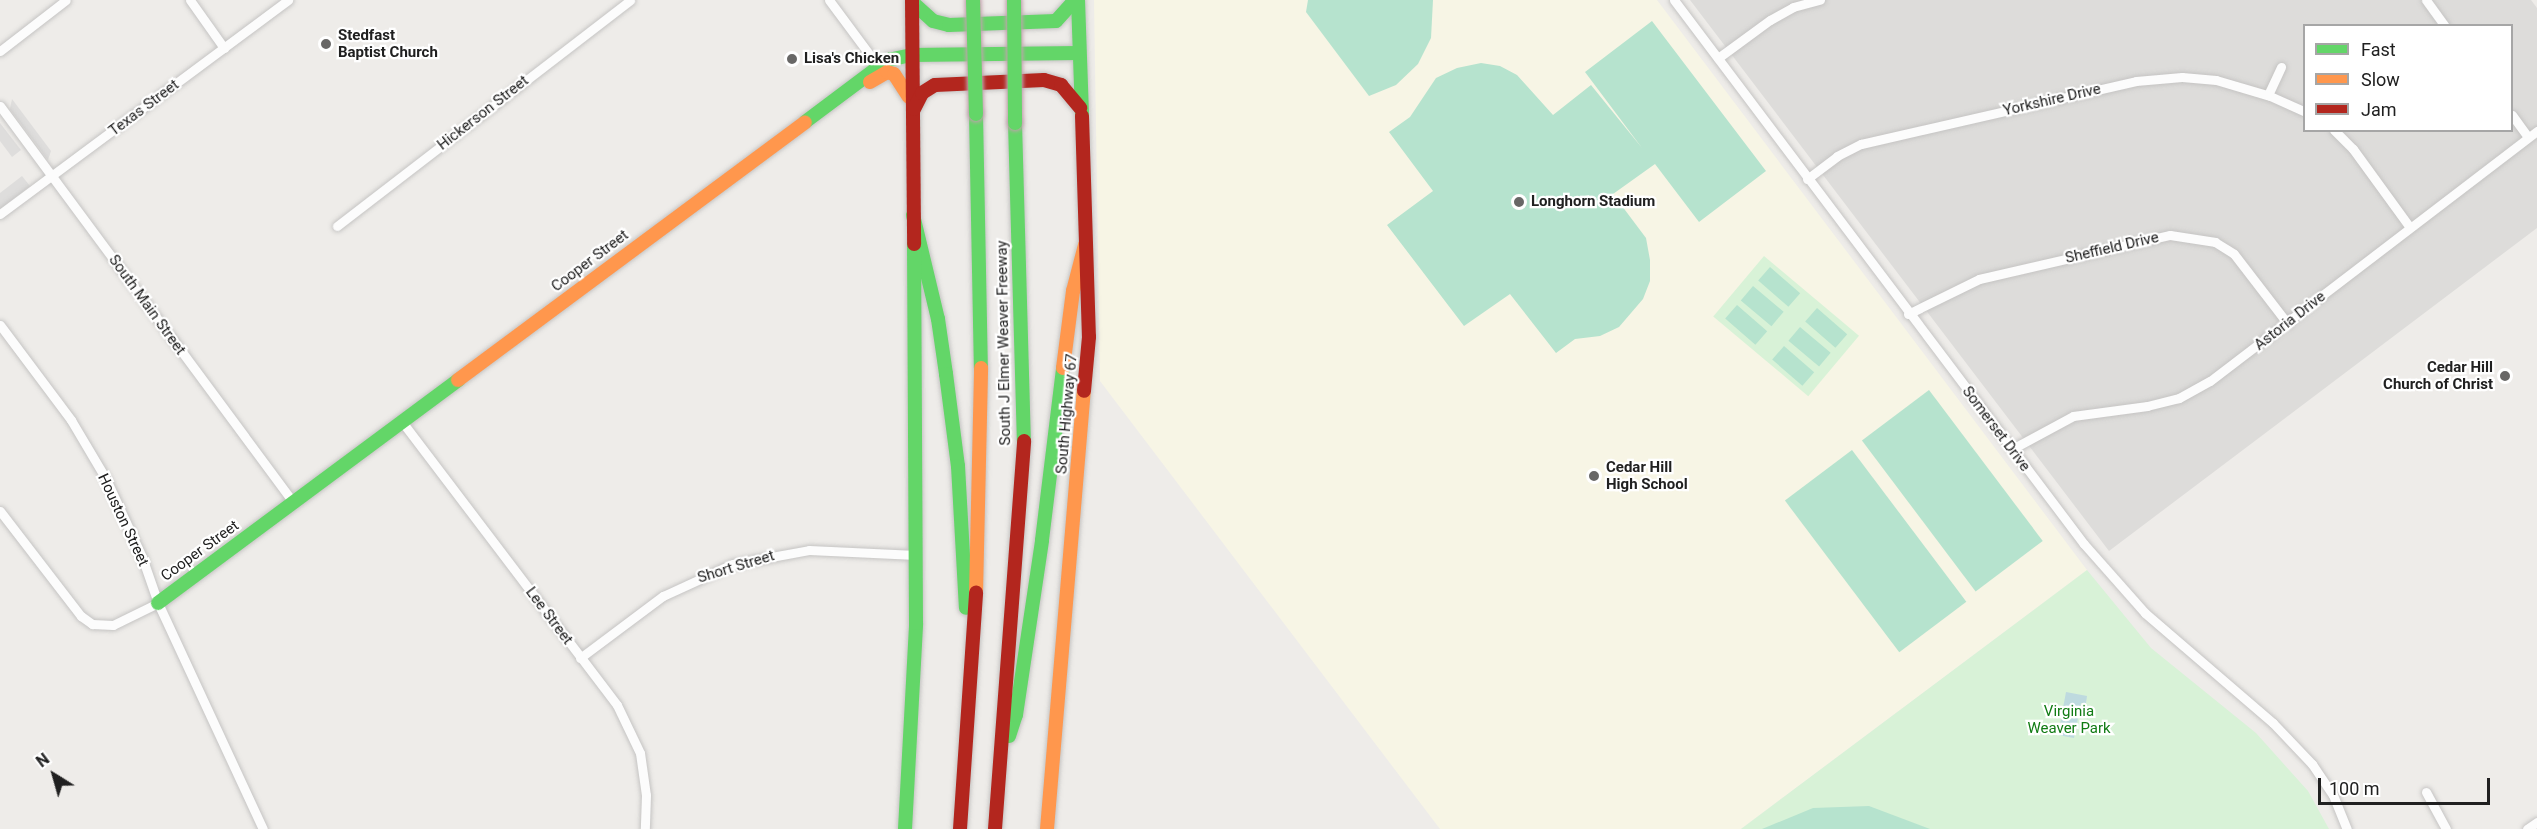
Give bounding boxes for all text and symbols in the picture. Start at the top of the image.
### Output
legend [2303,24,2513,132]
place label: Stedfast Baptist Church [338,26,438,61]
marker: Stedfast Baptist Church [319,37,333,51]
text: Fast [2361,39,2396,60]
place label: Lisa's Chicken [804,50,899,68]
marker: Lisa's Chicken [785,52,799,66]
text: Slow [2361,69,2400,90]
street label: Hickerson Street [434,72,532,154]
street label: Texas Street [106,76,182,140]
street label: Yorkshire Drive [2001,80,2103,120]
text: Jam [2361,99,2397,120]
place label: Longhorn Stadium [1531,193,1655,211]
marker: Longhorn Stadium [1512,195,1526,209]
street label: Cooper Street [548,226,632,296]
street label: Sheffield Drive [2063,228,2161,268]
street label: South J Elmer Weaver Freeway [993,240,1015,446]
street label: South Main Street [105,252,189,358]
street label: Astoria Drive [2251,288,2329,354]
street label: South Highway 67 [1053,353,1081,475]
place label: Cedar Hill Church of Christ [2383,358,2493,393]
marker: Cedar Hill Church of Christ [2498,369,2512,383]
street label: Somerset Drive [1958,383,2034,475]
place label: Cedar Hill High School [1606,458,1688,493]
marker: Cedar Hill High School [1587,469,1601,483]
street label: Houston Street [94,471,152,569]
street label: Cooper Street [158,517,242,585]
street label: Short Street [695,547,777,587]
street label: Lee Street [522,584,576,648]
park label: Virginia Weaver Park [2027,702,2111,737]
north arrow [24,745,84,805]
text: N [33,749,53,771]
scale bar [2321,766,2494,804]
text: 100 m [2329,778,2380,799]

